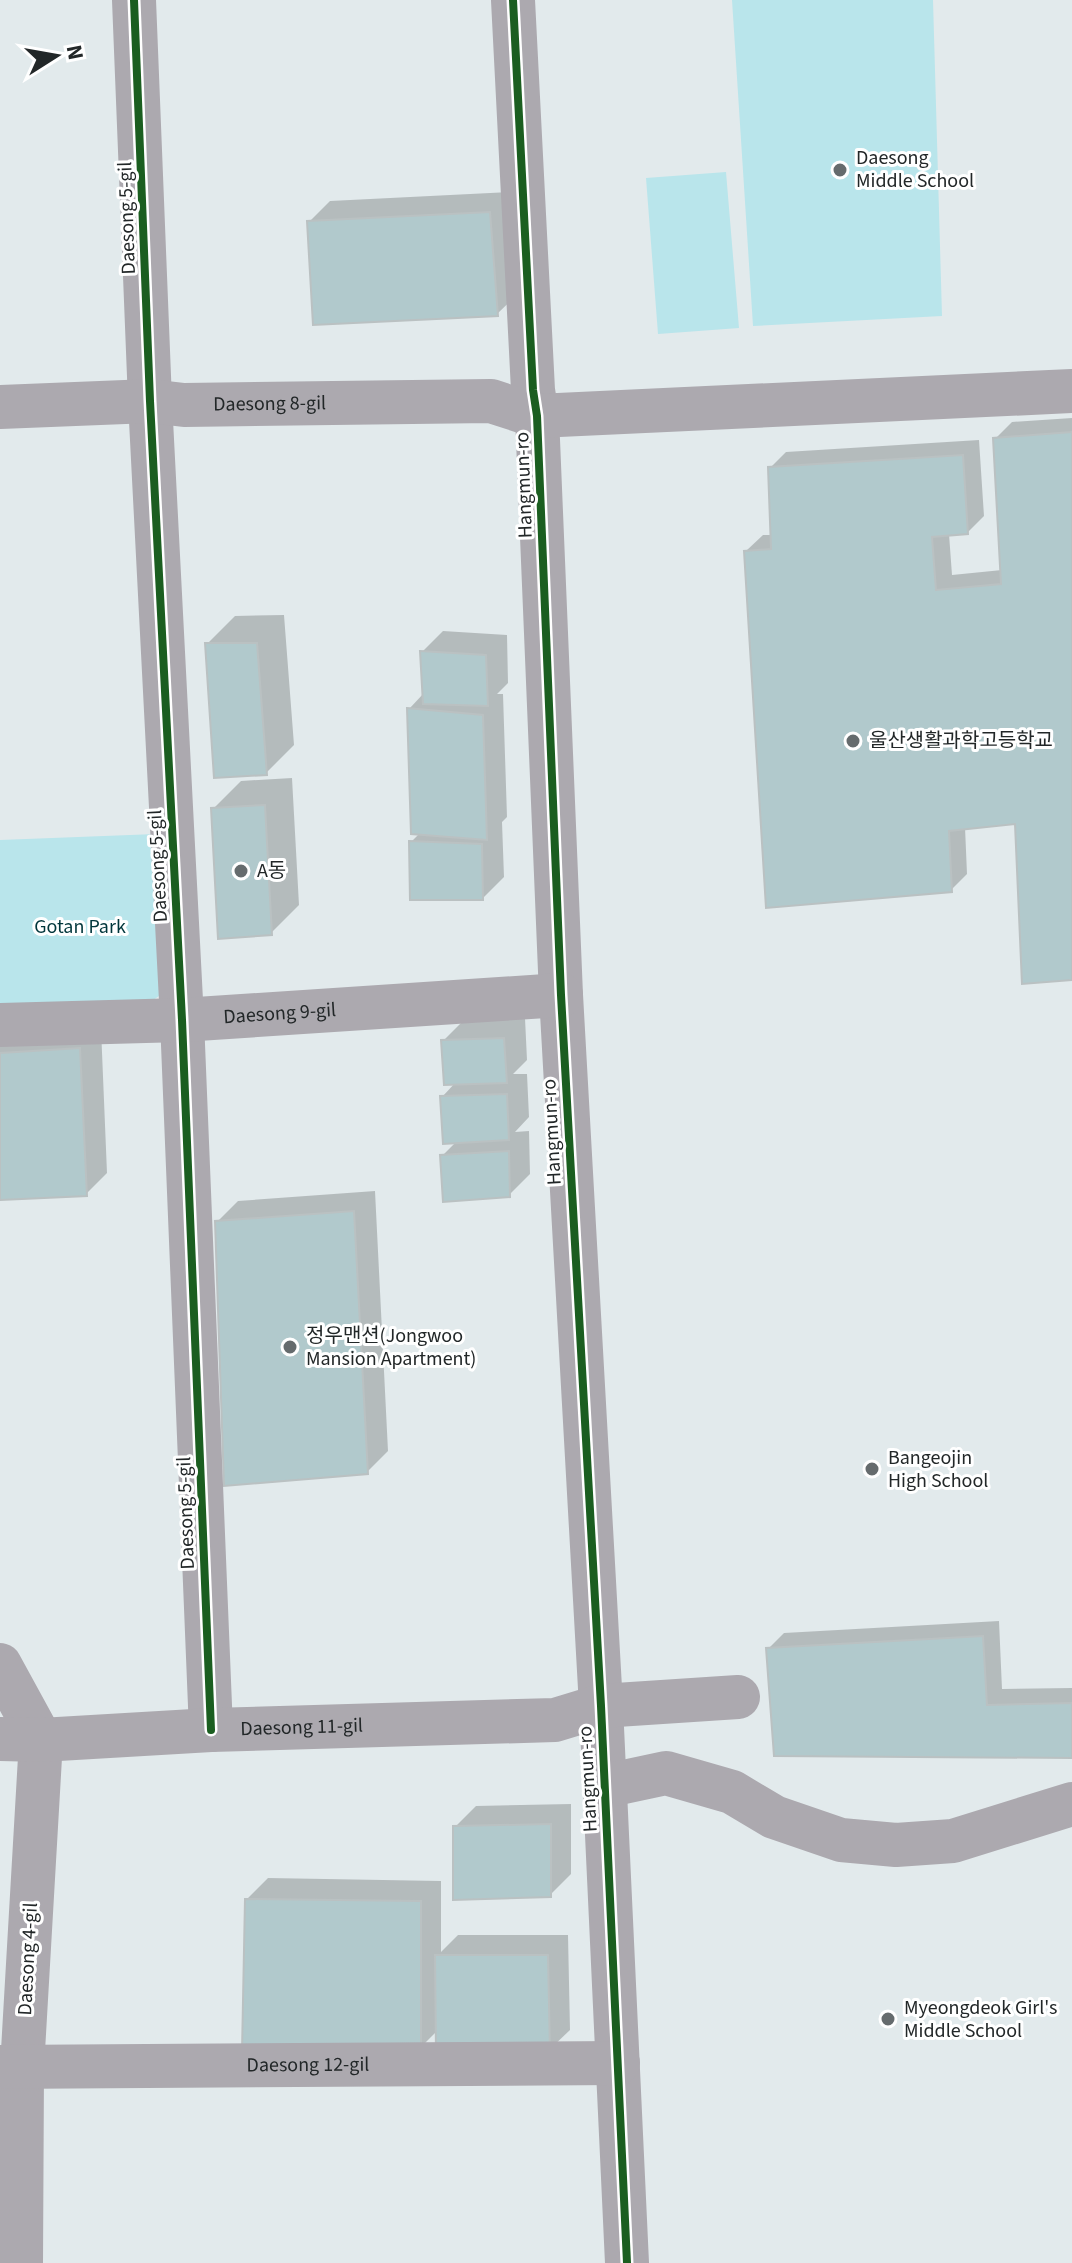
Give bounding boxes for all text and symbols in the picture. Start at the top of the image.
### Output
north arrow [16,16,96,96]
text: N [58,42,92,63]
place label: Daesong Middle School [856,144,974,195]
street label: Daesong 5-gil [111,161,143,275]
marker: Daesong Middle School [831,161,849,179]
street label: Daesong 8-gil [213,389,326,419]
street label: Hangmun-ro [508,431,540,539]
place label: 울산생활과학고등학교 [869,727,1053,755]
marker: 울산생활과학고등학교 [844,732,862,750]
street label: Daesong 5-gil [141,809,175,923]
place label: A동 [257,857,286,885]
marker: A동 [232,862,250,880]
park label: Gotan Park [34,913,126,941]
street label: Daesong 9-gil [222,996,337,1031]
street label: Hangmun-ro [535,1078,569,1186]
place label: 정우맨션(Jongwoo Mansion Apartment) [306,1322,476,1373]
marker: 정우맨션(Jongwoo Mansion Apartment) [281,1338,299,1356]
place label: Bangeojin High School [888,1444,988,1495]
street label: Daesong 5-gil [170,1456,202,1570]
marker: Bangeojin High School [863,1460,881,1478]
street label: Daesong 11-gil [240,1712,363,1743]
street label: Hangmun-ro [571,1725,605,1833]
street label: Daesong 4-gil [11,1902,45,2016]
place label: Myeongdeok Girl's Middle School [904,1994,1057,2045]
marker: Myeongdeok Girl's Middle School [879,2010,897,2028]
street label: Daesong 12-gil [246,2051,370,2079]

